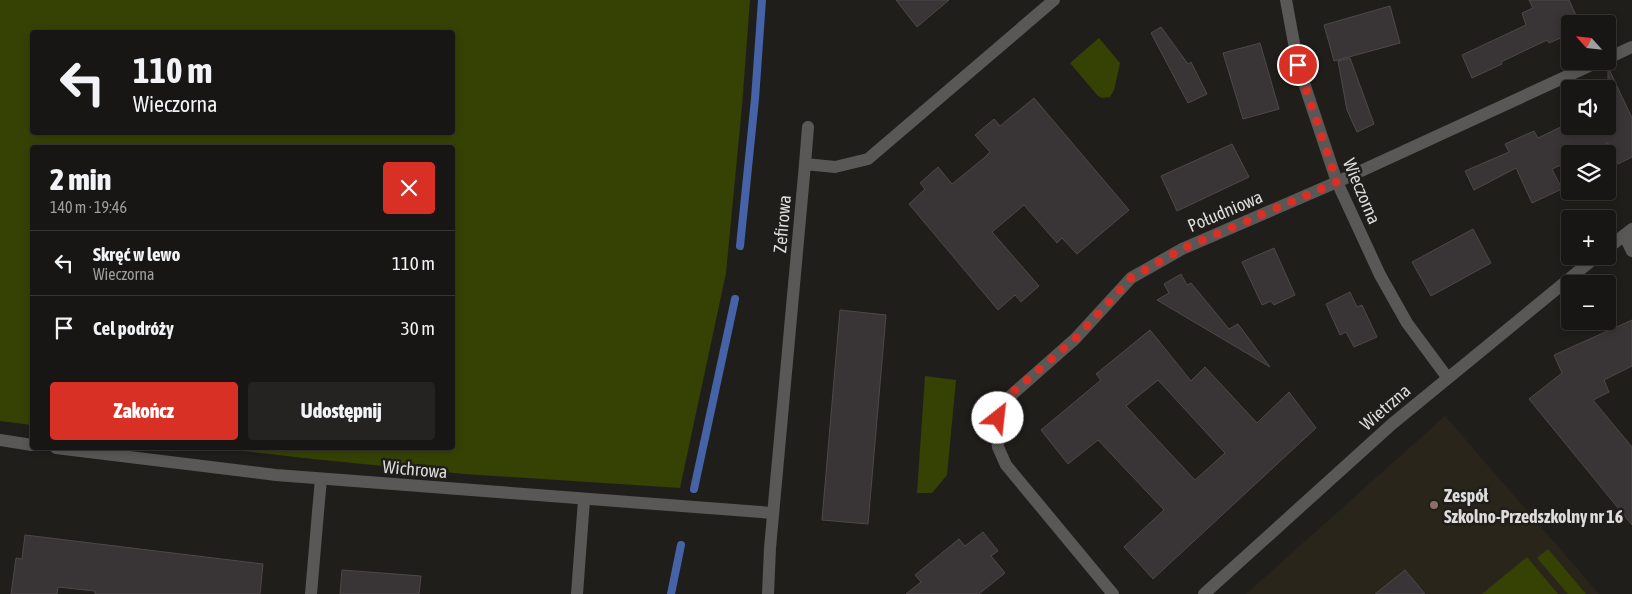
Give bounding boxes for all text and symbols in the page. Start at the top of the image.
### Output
north arrow [1561,15,1616,70]
map controls [1561,15,1616,330]
pin [1277,44,1319,86]
icon: left [50,50,115,115]
text: 110 m [133,50,212,90]
icon: arrive [1284,51,1312,79]
button: sound [1561,80,1616,135]
text: Wieczorna [133,91,217,117]
button: layers [1561,145,1616,200]
street label: Wieczorna [1339,155,1385,227]
text: 2 min [50,162,111,196]
button: close [383,162,435,214]
street label: Południowa [1184,186,1266,236]
street label: Zefirowa [769,194,795,254]
text: 140 m · 19:46 [50,198,127,216]
button: + [1561,210,1616,265]
text: Skręć w lewo [93,243,180,265]
icon: left [50,249,78,277]
text: 110 m [392,252,435,274]
text: Wieczorna [93,265,154,283]
button: − [1561,275,1616,330]
icon: arrive [50,314,78,342]
text: Cel podróży [93,317,174,339]
text: 30 m [401,317,435,339]
street label: Wietrzna [1356,380,1414,434]
button: Zakończ [50,382,238,440]
button: Udostępnij [248,382,435,440]
position arrow [971,391,1023,443]
street label: Wichrowa [382,456,448,482]
place label: Zespół Szkolno-Przedszkolny nr 16 [1444,485,1623,527]
marker: Zespół Szkolno-Przedszkolny nr 16 [1428,499,1440,511]

